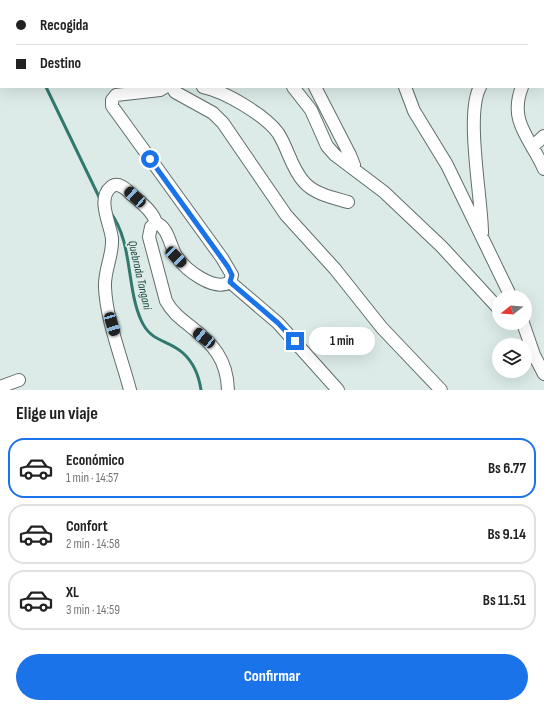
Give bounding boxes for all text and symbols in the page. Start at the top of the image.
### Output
text: Recogida [40,16,88,35]
text: Destino [40,54,81,73]
route start [141,150,159,168]
car [122,185,148,209]
water label: Quebrada Tangani [124,239,155,312]
car [163,244,189,270]
north arrow [492,290,532,330]
map controls [492,290,532,378]
car [103,311,121,337]
car [191,326,217,350]
callout: 1 min [309,327,375,355]
route end [286,332,304,350]
text: 1 min [330,333,354,349]
button: layers [492,338,532,378]
text: Elige un viaje [16,403,98,424]
icon: car [18,450,54,486]
text: Económico [66,451,124,470]
text: Bs 6.77 [488,459,526,478]
text: 1 min · 14:57 [66,470,118,486]
icon: car [18,516,54,552]
text: Confort [66,517,108,536]
text: Bs 9.14 [487,525,526,544]
text: 2 min · 14:58 [66,536,120,552]
icon: car [18,582,54,618]
text: XL [66,583,79,602]
text: Bs 11.51 [483,591,526,610]
text: 3 min · 14:59 [66,602,120,618]
button: Confirmar [16,654,528,700]

